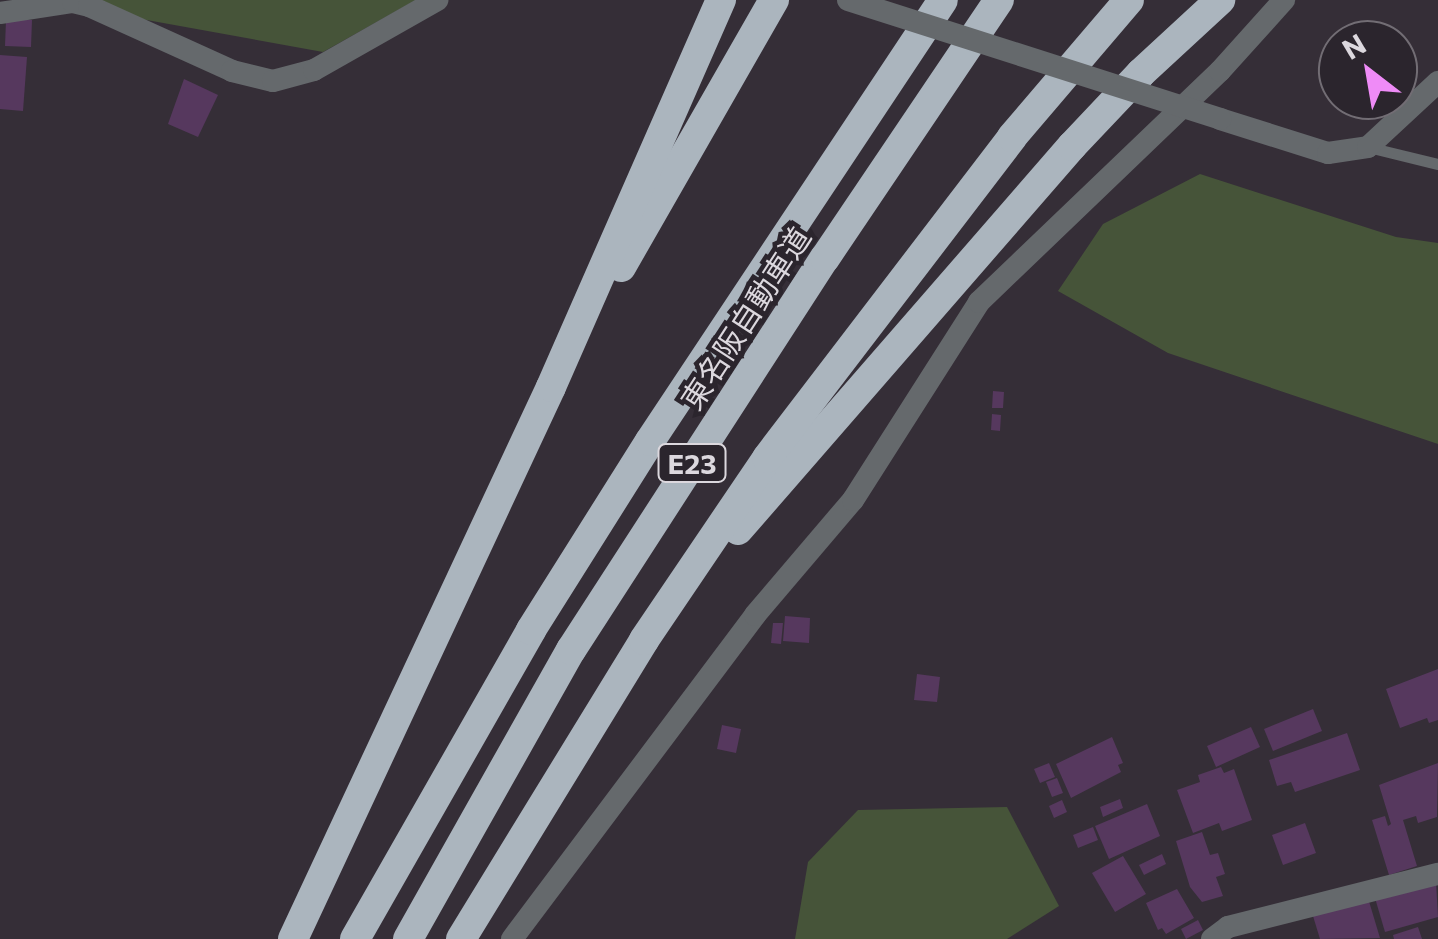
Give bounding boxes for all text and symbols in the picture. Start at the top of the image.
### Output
north arrow [1318,20,1418,120]
text: N [1336,26,1371,66]
street label: 東名阪自動車道 [673,220,817,416]
road number: E23 [657,440,727,486]

